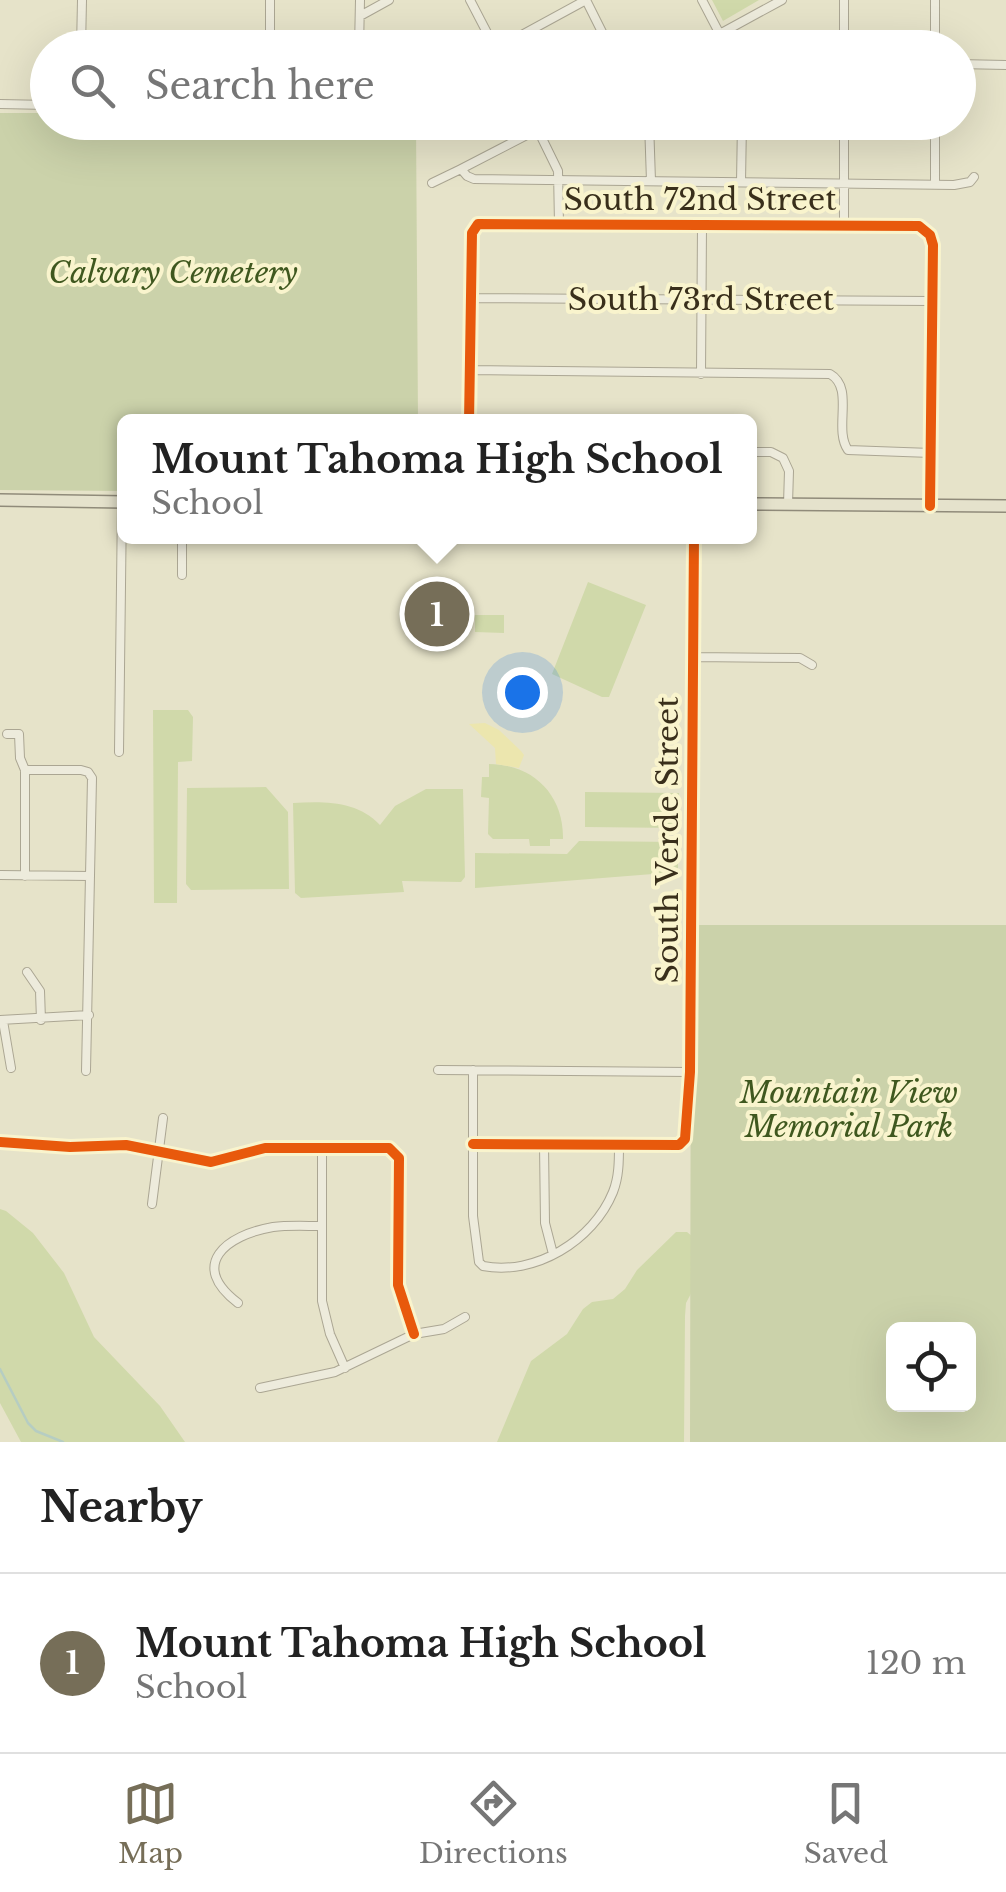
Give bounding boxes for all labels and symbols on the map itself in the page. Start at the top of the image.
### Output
street label: South 72nd Street [564,181,837,218]
park label: Calvary Cemetery [48,254,298,291]
street label: South 73rd Street [568,281,835,318]
pin: 1 [404,576,470,652]
your location [497,667,548,718]
street label: South Verde Street [649,696,686,983]
park label: Mountain View Memorial Park [739,1074,958,1145]

